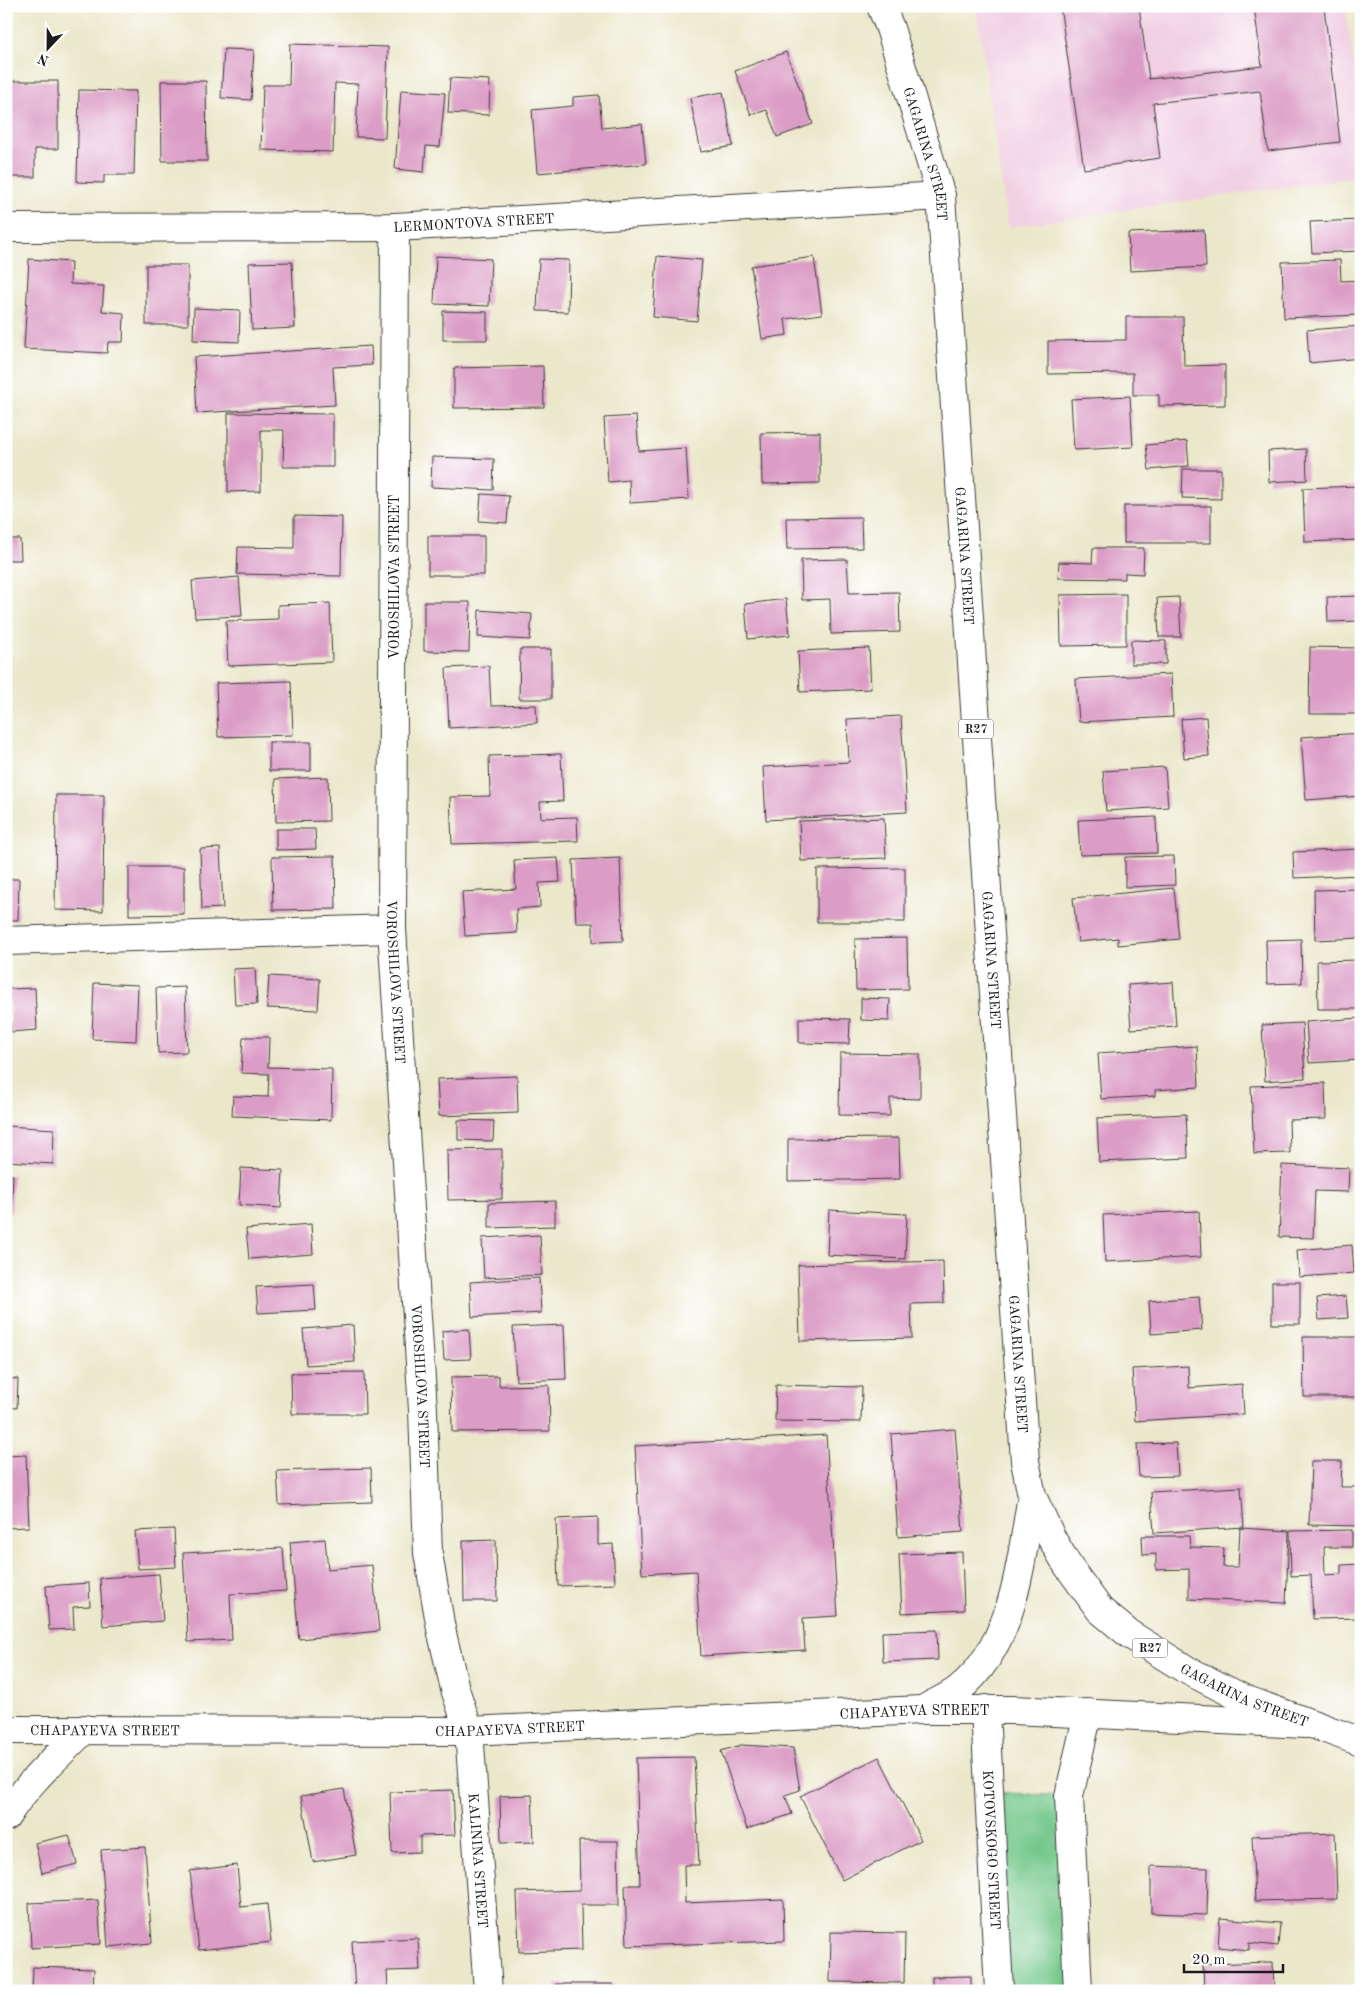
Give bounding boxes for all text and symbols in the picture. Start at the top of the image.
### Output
north arrow [22,22,72,72]
text: N [36,51,51,68]
street label: GAGARINA STREET [900,86,949,221]
street label: LERMONTOVA STREET [393,212,555,235]
street label: GAGARINA STREET [952,486,975,626]
street label: VOROSHILOVA STREET [388,495,402,659]
road number: R27 [958,720,994,739]
street label: GAGARINA STREET [979,890,1002,1030]
street label: VOROSHILOVA STREET [384,900,407,1064]
street label: GAGARINA STREET [1006,1295,1029,1434]
street label: VOROSHILOVA STREET [408,1304,431,1468]
road number: R27 [1132,1639,1168,1658]
street label: GAGARINA STREET [1177,1662,1310,1730]
street label: CHAPAYEVA STREET [839,1704,990,1722]
street label: CHAPAYEVA STREET [435,1720,585,1739]
street label: CHAPAYEVA STREET [30,1724,180,1738]
street label: KOTOVSKOGO STREET [980,1770,1002,1930]
street label: KALININA STREET [466,1793,489,1929]
scale bar [1184,1942,1283,1974]
text: 20 m [1192,1953,1226,1968]

